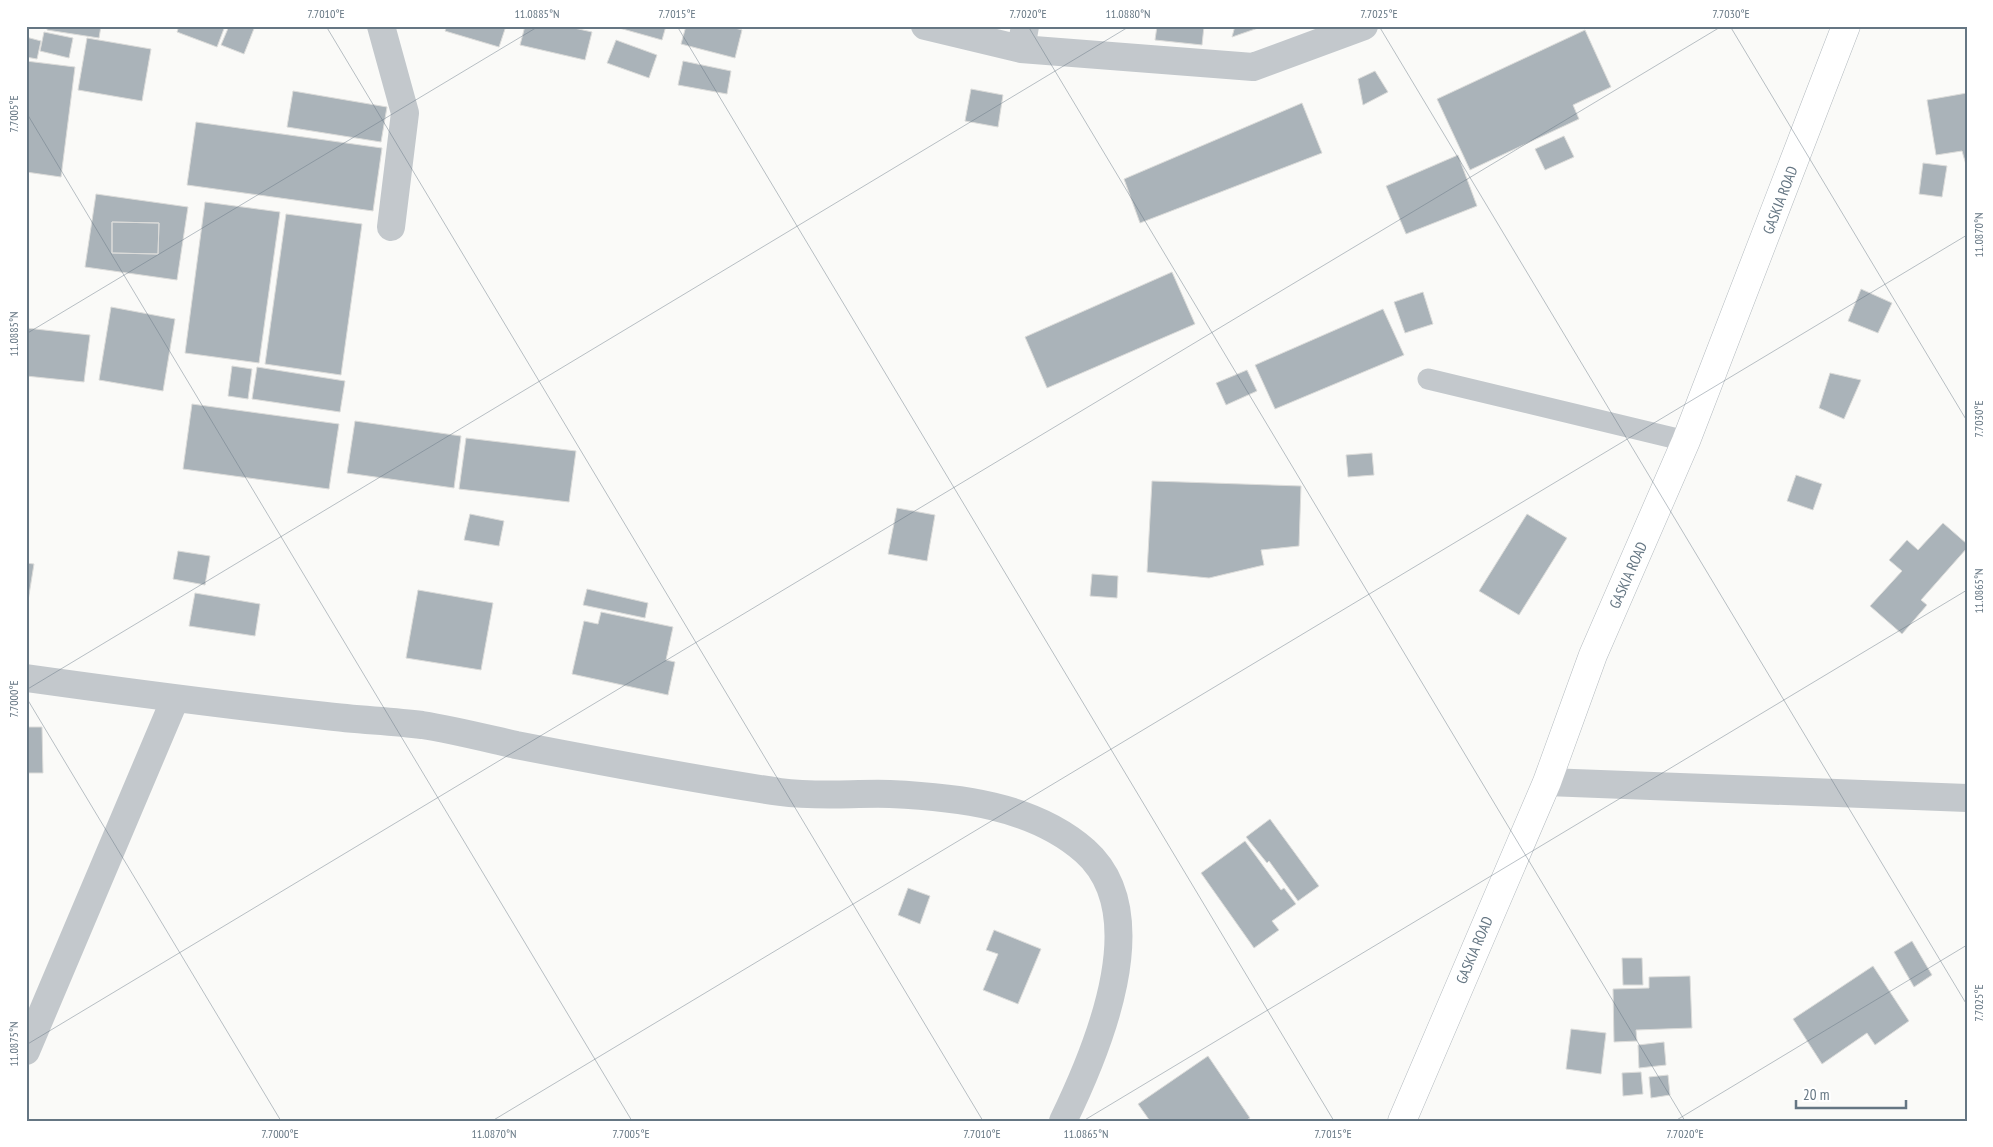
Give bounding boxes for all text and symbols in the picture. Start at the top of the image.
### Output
text: 7.7010°E [307,6,345,21]
text: 11.0885°N [514,6,560,21]
text: 7.7015°E [658,6,696,21]
text: 7.7020°E [1009,6,1047,21]
text: 11.0880°N [1105,6,1151,21]
text: 7.7025°E [1360,6,1398,21]
text: 7.7030°E [1712,6,1750,21]
text: 7.7005°E [6,95,21,133]
street label: GASKIA ROAD [1758,163,1802,237]
text: 11.0870°N [1971,212,1986,258]
text: 11.0885°N [6,311,21,357]
text: 7.7030°E [1971,400,1986,438]
street label: GASKIA ROAD [1605,538,1651,611]
text: 11.0865°N [1971,568,1986,614]
text: 7.7000°E [6,680,21,718]
street label: GASKIA ROAD [1451,913,1497,987]
text: 7.7025°E [1971,984,1986,1022]
text: 11.0875°N [6,1021,21,1067]
scale bar [1796,1077,1906,1109]
text: 20 m [1803,1085,1829,1104]
text: 7.7000°E [261,1126,299,1141]
text: 11.0870°N [471,1126,517,1141]
text: 7.7005°E [612,1126,650,1141]
text: 7.7010°E [963,1126,1001,1141]
text: 11.0865°N [1063,1126,1109,1141]
text: 7.7015°E [1314,1126,1352,1141]
text: 7.7020°E [1666,1126,1704,1141]

